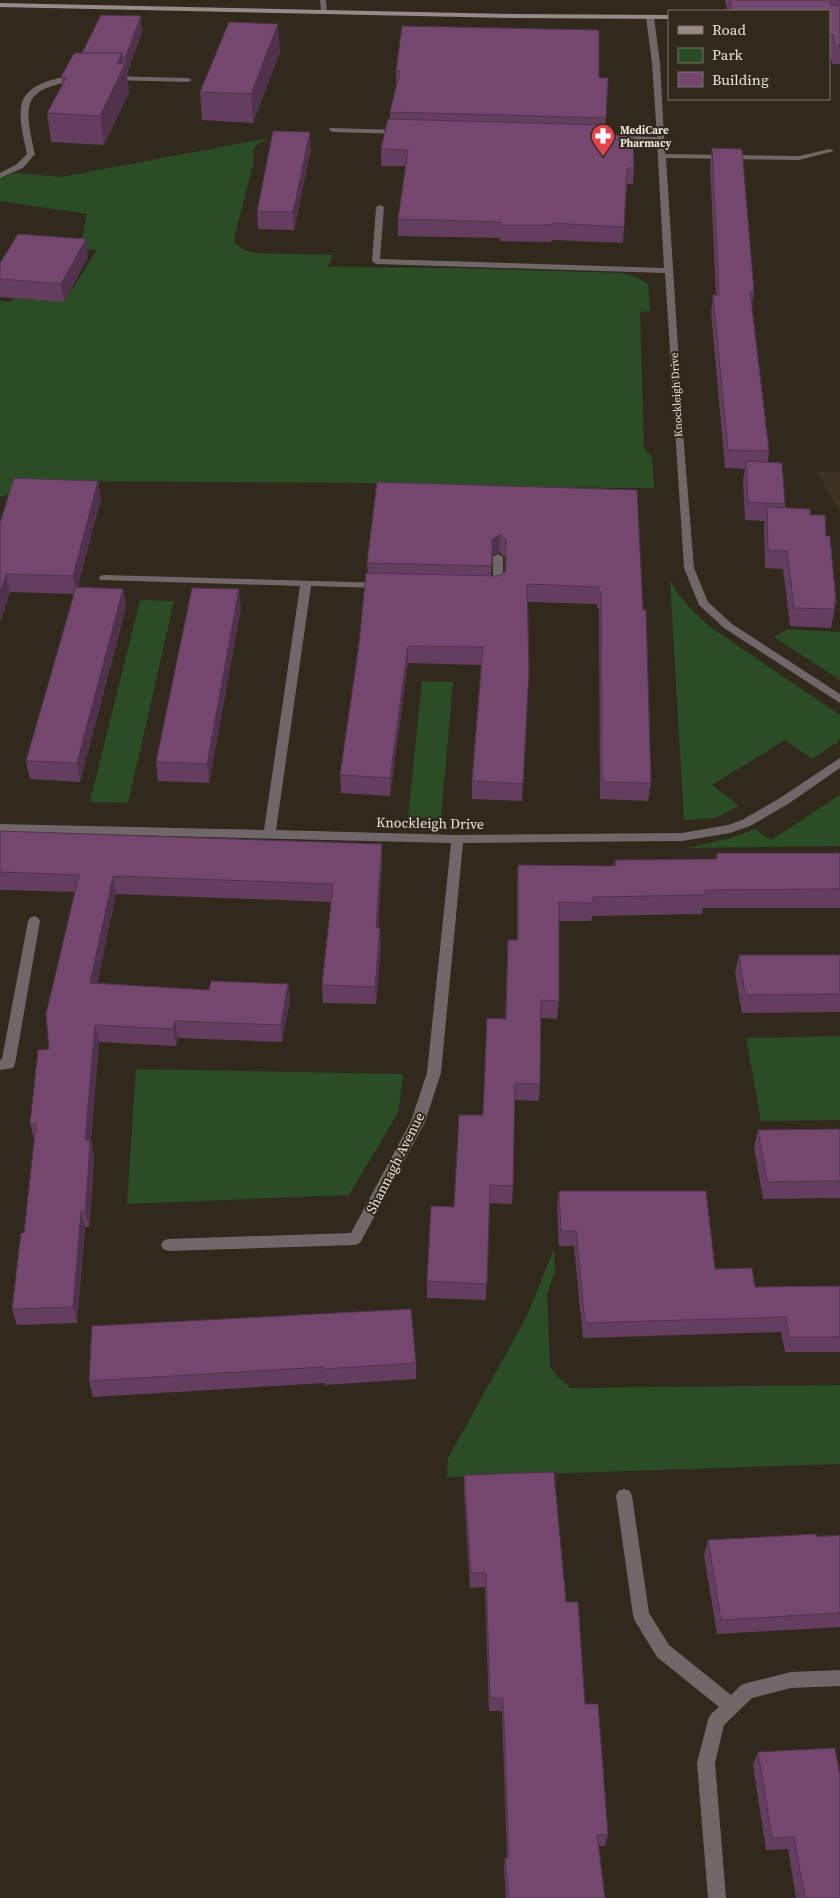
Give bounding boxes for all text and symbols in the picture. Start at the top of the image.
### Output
legend [668,10,830,100]
text: Road [712,19,746,40]
text: Park [712,44,744,65]
text: Building [712,69,769,90]
pharmacy icon: MediCare Pharmacy [590,123,616,157]
place label: MediCare Pharmacy [620,123,672,151]
street label: Knockleigh Drive [667,352,686,438]
street label: Knockleigh Drive [376,812,484,834]
street label: Shannagh Avenue [361,1109,429,1217]

